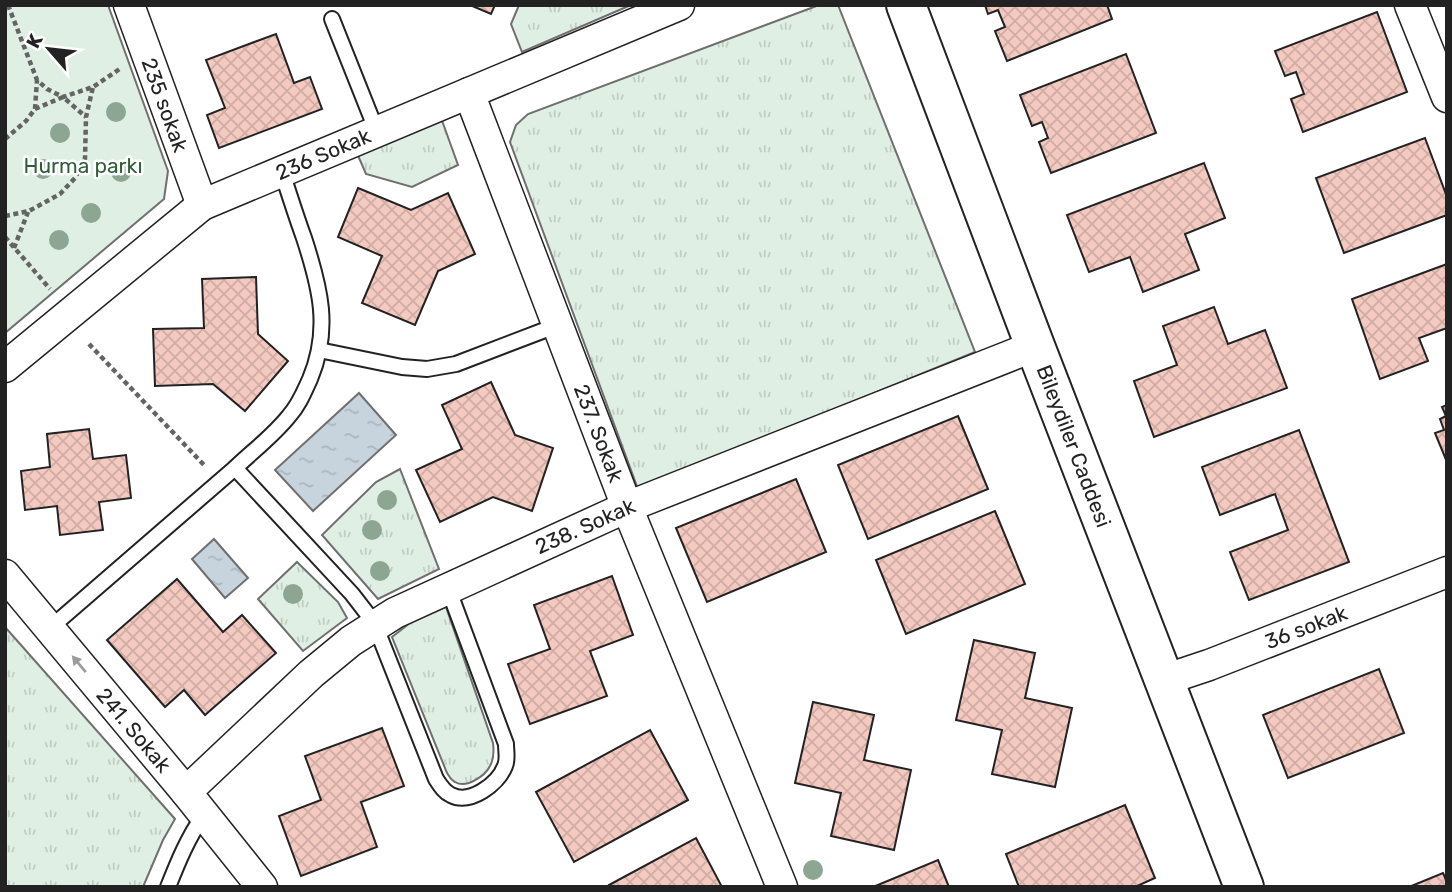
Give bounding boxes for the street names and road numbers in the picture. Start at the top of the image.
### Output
street label: 235 sokak [136,54,194,156]
street label: 236 Sokak [272,123,374,185]
street label: Bileydiler Caddesi [1032,361,1116,531]
street label: 237. Sokak [569,380,629,486]
street label: 238. Sokak [531,493,639,559]
street label: 36 sokak [1261,600,1351,654]
street label: 241. Sokak [92,683,177,777]

